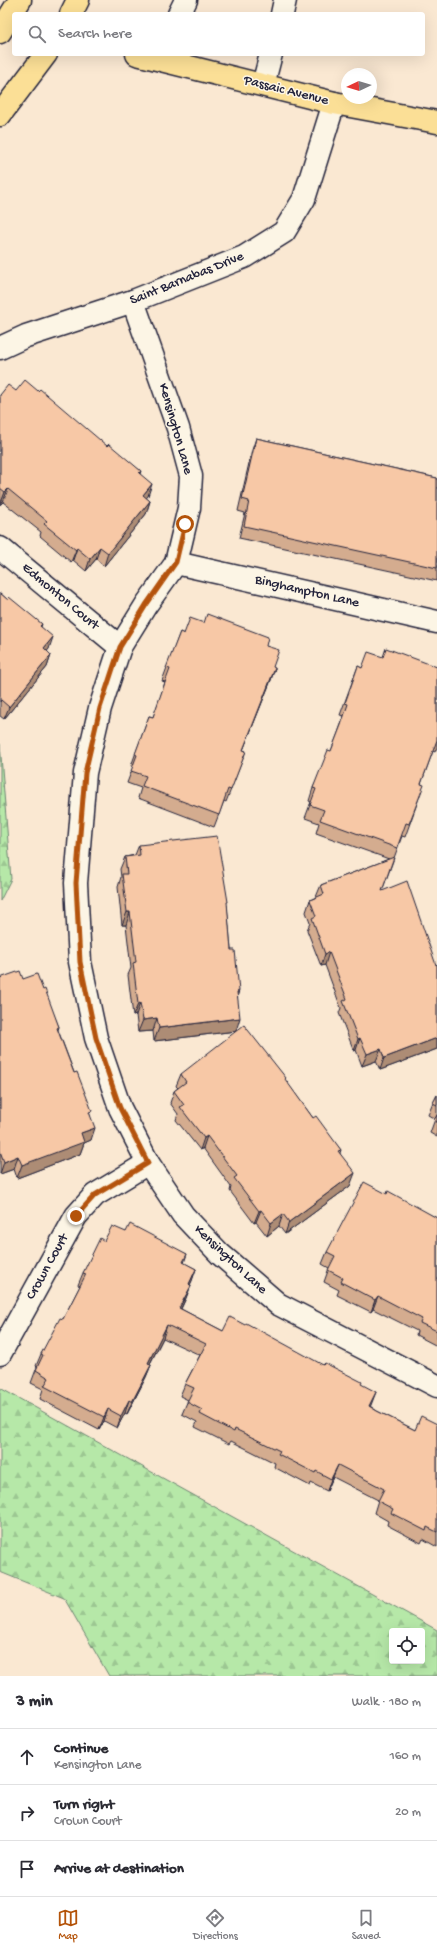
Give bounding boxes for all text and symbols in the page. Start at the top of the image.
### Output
search box [12,12,425,56]
icon: search [26,23,48,45]
text: Search here [58,25,132,43]
north arrow [341,68,377,104]
street label: Passaic Avenue [241,72,331,110]
street label: Saint Barnabas Drive [128,248,247,310]
street label: Kensington Lane [154,381,196,477]
route start [176,515,194,533]
street label: Edmonton Court [18,560,103,635]
street label: Binghampton Lane [252,571,362,612]
route end [67,1207,85,1225]
street label: Kensington Lane [190,1222,271,1299]
street label: Crown Court [23,1230,74,1303]
map controls [389,1628,425,1664]
button: locate [389,1628,425,1664]
text: 3 min [16,1692,53,1712]
text: Walk · 180 m [352,1695,421,1710]
text: Continue [54,1740,108,1758]
icon: ahead [16,1746,38,1768]
text: 160 m [389,1749,421,1764]
text: Kensington Lane [54,1758,141,1773]
text: Turn right [54,1796,114,1814]
icon: right [16,1802,38,1824]
text: 20 m [395,1805,421,1820]
text: Crown Court [54,1814,122,1829]
icon: arrive [16,1858,38,1880]
text: Arrive at destination [54,1860,184,1878]
tab: Map [57,1907,79,1943]
tab: Directions [193,1907,238,1943]
tab: Saved [352,1907,380,1943]

